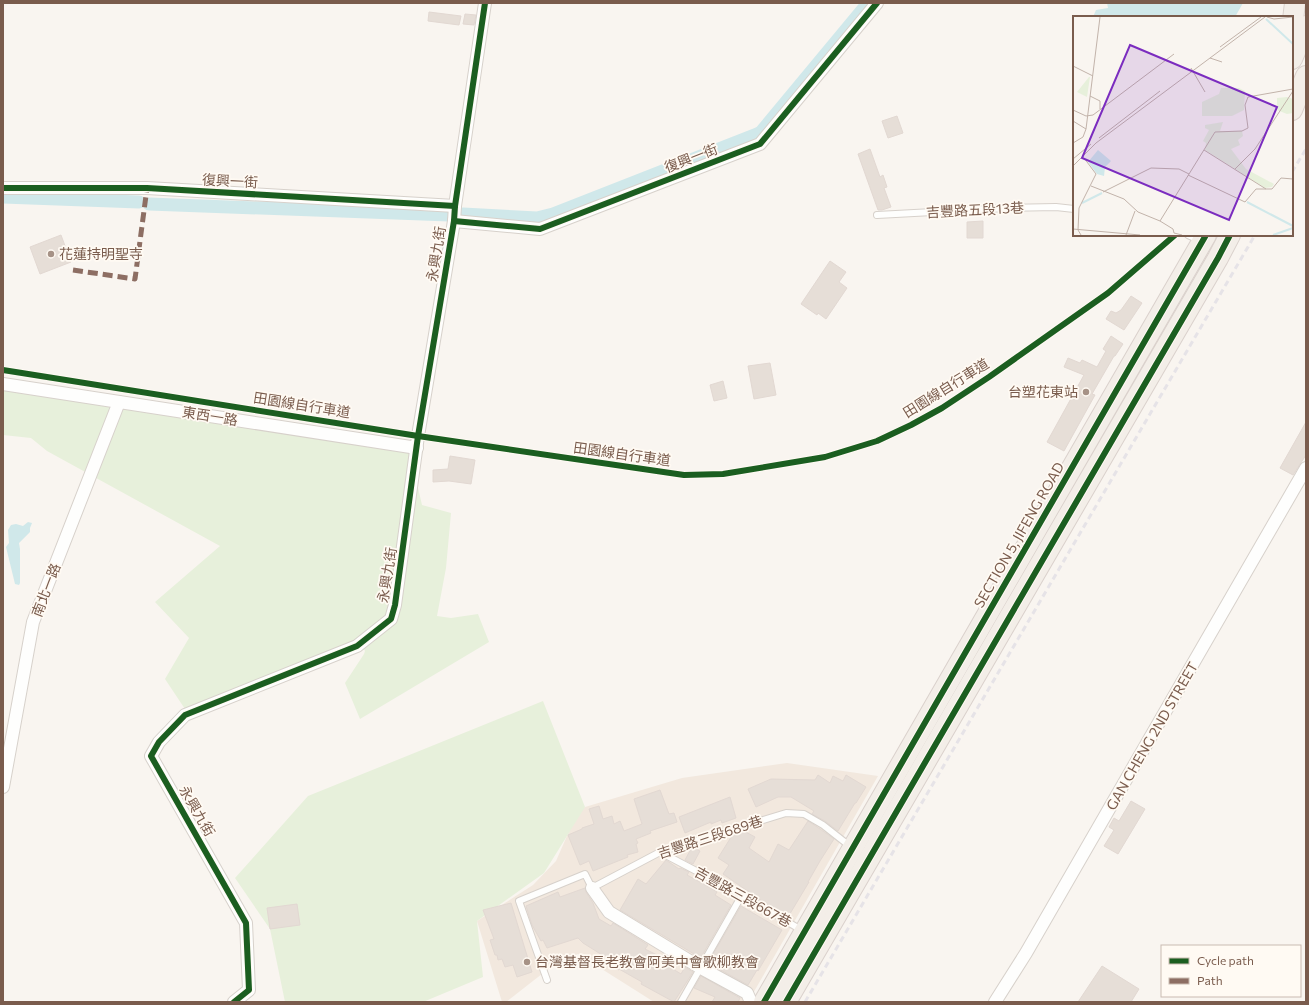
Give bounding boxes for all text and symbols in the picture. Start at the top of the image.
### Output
inset map [1073,16,1293,236]
street label: 復興一街 [662,140,720,176]
street label: 復興一街 [202,171,258,190]
street label: 吉豐路五段13巷 [926,198,1024,221]
street label: 永興九街 [423,225,448,283]
place label: 花蓮持明聖寺 [59,245,143,262]
marker: 花蓮持明聖寺 [46,249,56,259]
street label: 田園線自行車道 [900,354,992,421]
place label: 台塑花東站 [1008,383,1078,400]
marker: 台塑花東站 [1081,387,1091,397]
street label: 田園線自行車道 [252,388,352,421]
street label: 東西一路 [181,403,239,428]
street label: 田園線自行車道 [572,438,672,469]
street label: SECTION 5, JIFENG ROAD [970,459,1067,611]
street label: 永興九街 [374,546,399,604]
street label: 南北一路 [28,561,64,619]
street label: GAN CHENG 2ND STREET [1102,659,1201,813]
street label: 永興九街 [176,782,219,839]
street label: 吉豐路三段689巷 [655,812,765,862]
street label: 吉豐路三段667巷 [692,863,795,930]
legend [1161,945,1301,997]
place label: 台灣基督長老教會阿美中會歌柳教會 [535,953,759,970]
text: Cycle path [1197,953,1254,967]
marker: 台灣基督長老教會阿美中會歌柳教會 [522,957,532,967]
text: Path [1197,973,1223,987]

